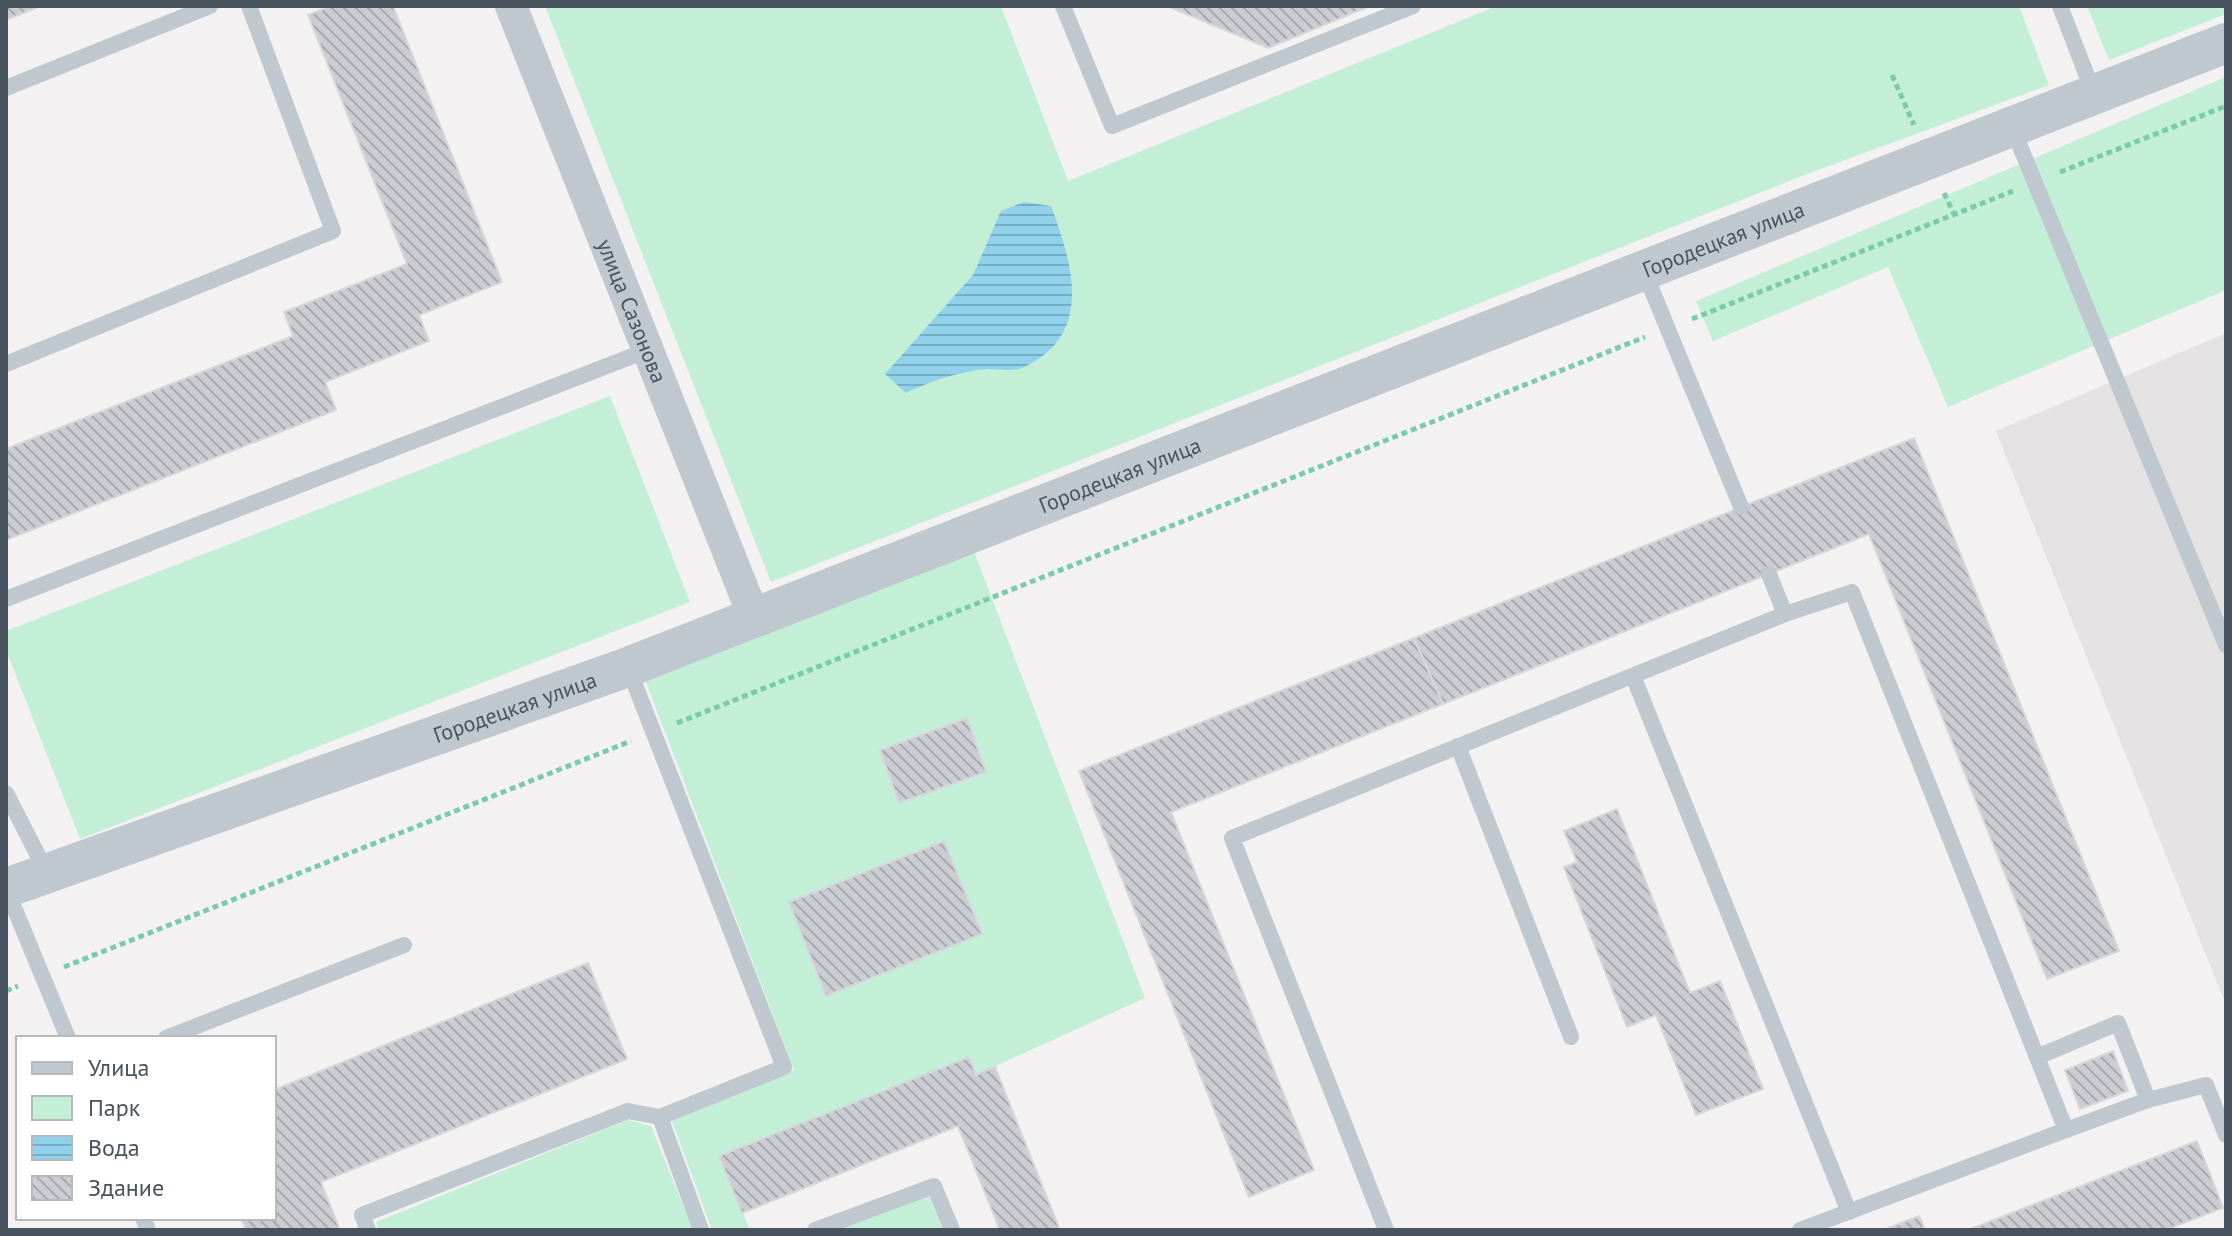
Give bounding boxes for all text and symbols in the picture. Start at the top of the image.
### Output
street label: Городецкая улица [1638,195,1808,284]
street label: улица Сазонова [591,235,673,387]
street label: Городецкая улица [1035,431,1205,519]
street label: Городецкая улица [429,665,600,749]
legend [16,1036,276,1220]
text: Улица [88,1052,149,1083]
text: Парк [88,1092,141,1123]
text: Вода [88,1132,140,1163]
text: Здание [88,1172,164,1203]

